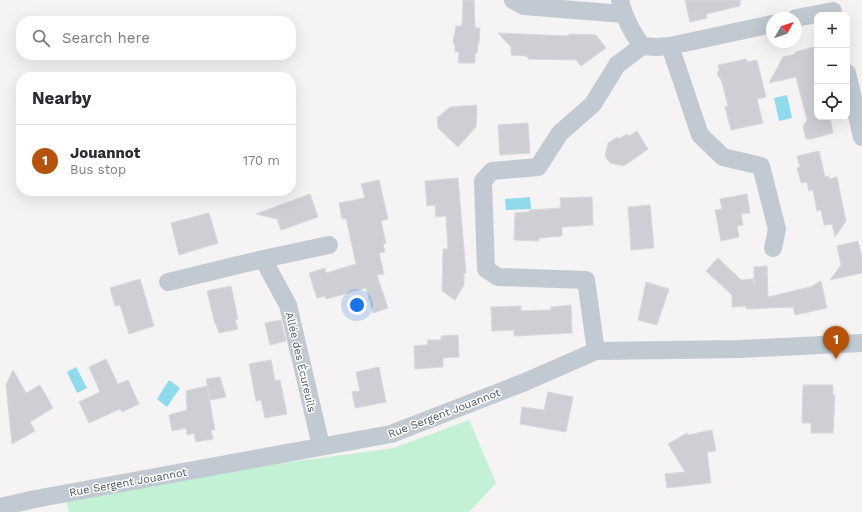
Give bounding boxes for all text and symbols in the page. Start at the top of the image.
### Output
north arrow [766,12,802,48]
map controls [814,12,850,120]
button: + [814,12,850,48]
search box [16,16,296,60]
icon: search [30,27,52,49]
text: Search here [62,29,150,47]
button: − [814,48,850,84]
button: locate [814,84,850,120]
text: Nearby [32,88,91,108]
text: Jouannot [70,144,140,162]
text: 1 [42,153,48,168]
text: 170 m [243,153,280,168]
text: Bus stop [70,162,126,177]
your location [347,295,367,315]
street label: Allée des Écureuils [283,310,319,414]
pin: 1 [823,326,849,359]
street label: Rue Sergent Jouannot [386,386,503,441]
street label: Rue Sergent Jouannot [68,466,188,499]

